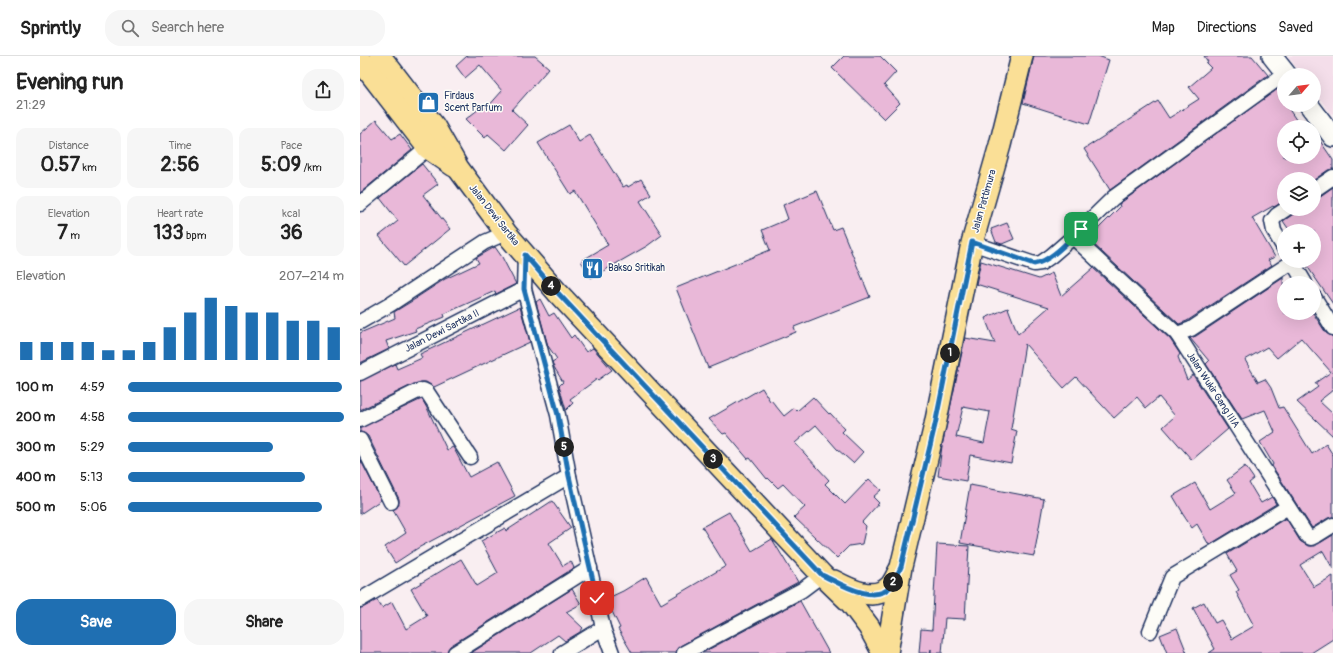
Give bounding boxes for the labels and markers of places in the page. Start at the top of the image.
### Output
shop icon: Firdaus Scent Parfum [415,89,441,115]
place label: Firdaus Scent Parfum [444,90,502,114]
pin [1064,212,1098,246]
restaurant icon: Bakso Sritikah [579,255,605,281]
place label: Bakso Sritikah [608,262,665,274]
pin: 4 [541,276,561,296]
pin: 1 [940,343,960,363]
pin: 5 [554,437,574,457]
pin: 3 [703,449,723,469]
pin: 2 [883,572,903,592]
pin [580,581,614,615]

